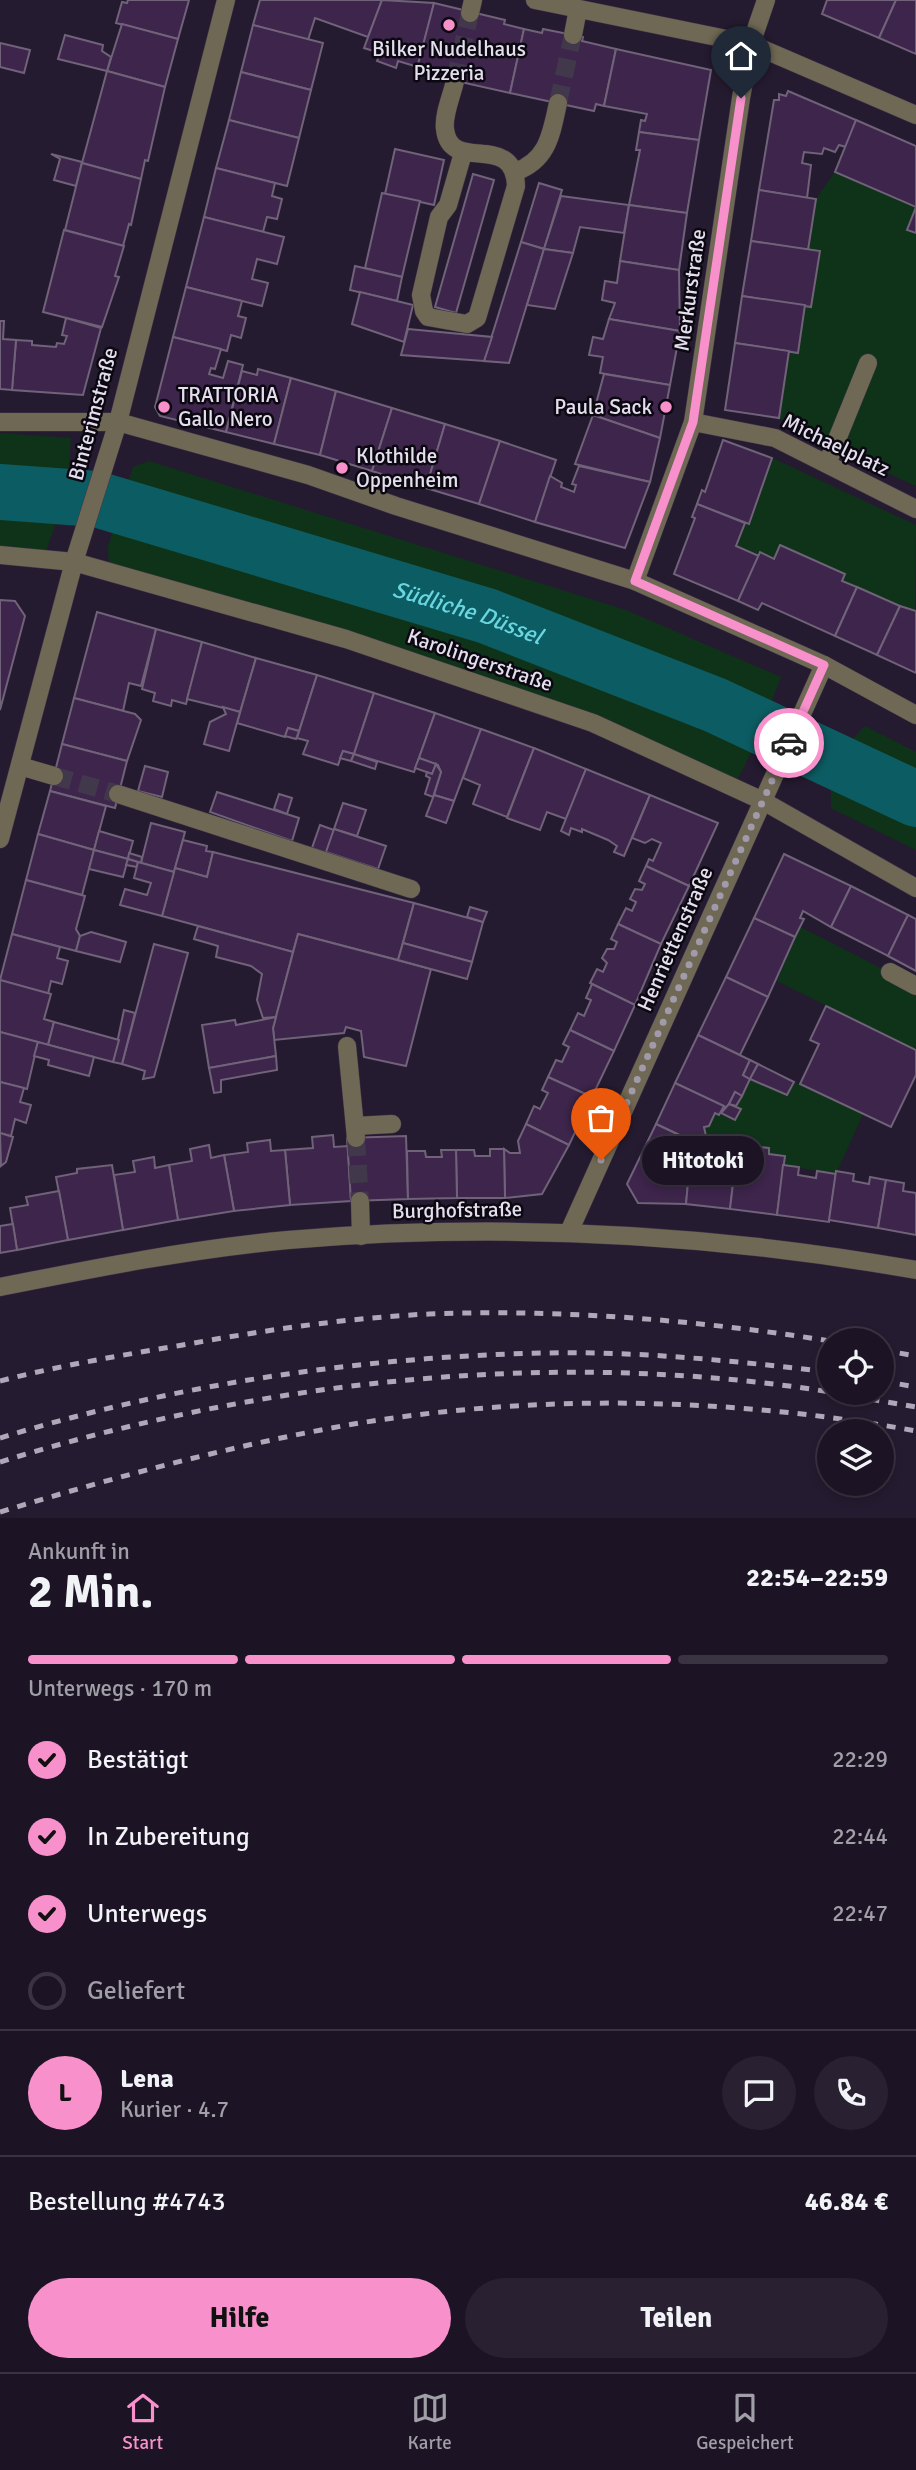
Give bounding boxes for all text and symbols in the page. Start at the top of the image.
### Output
marker: Bilker Nudelhaus Pizzeria [441,17,457,33]
pin [711,26,771,98]
place label: Bilker Nudelhaus Pizzeria [372,36,526,86]
icon: home [722,37,760,75]
street label: Merkurstraße [669,227,711,353]
street label: Binterimstraße [63,345,123,483]
place label: TRATTORIA Gallo Nero [178,382,279,432]
place label: Paula Sack [554,394,652,420]
marker: TRATTORIA Gallo Nero [156,399,172,415]
marker: Paula Sack [658,399,674,415]
street label: Michaelplatz [778,408,894,482]
place label: Klothilde Oppenheim [356,443,458,493]
marker: Klothilde Oppenheim [334,460,350,476]
water label: Südliche Düssel [389,575,549,652]
street label: Karolingerstraße [404,623,556,697]
courier [754,708,824,778]
icon: car [770,724,808,762]
street label: Henriettenstraße [632,863,718,1015]
pin [571,1088,631,1160]
icon: bag [582,1099,620,1137]
callout: Hitotoki [643,1136,766,1184]
text: Hitotoki [662,1146,744,1175]
street label: Burghofstraße [392,1196,522,1224]
map controls [817,1328,894,1496]
button: locate [817,1328,894,1405]
button: layers [817,1419,894,1496]
text: Ankunft in [28,1537,130,1566]
text: 22:54–22:59 [746,1562,888,1594]
text: 2 Min. [28,1564,153,1620]
text: Unterwegs · 170 m [28,1674,212,1703]
icon: check [28,1741,66,1779]
text: Bestätigt [87,1744,188,1776]
text: 22:29 [832,1745,888,1774]
icon: check [28,1818,66,1856]
text: In Zubereitung [87,1821,250,1853]
text: 22:44 [832,1822,888,1851]
icon: check [28,1895,66,1933]
text: Unterwegs [87,1898,207,1930]
text: 22:47 [832,1899,888,1928]
text: Geliefert [87,1975,185,2007]
button: chat [722,2056,796,2130]
button: phone [814,2056,888,2130]
text: Lena [120,2063,174,2095]
text: L [58,2077,72,2109]
text: Kurier · 4.7 [120,2095,229,2124]
text: Bestellung #4743 [28,2186,225,2218]
text: 46.84 € [805,2186,888,2218]
button: Hilfe [28,2278,451,2358]
button: Teilen [465,2278,888,2358]
tab: Start [122,2389,163,2455]
tab: Karte [407,2389,452,2455]
tab: Gespeichert [696,2389,794,2455]

